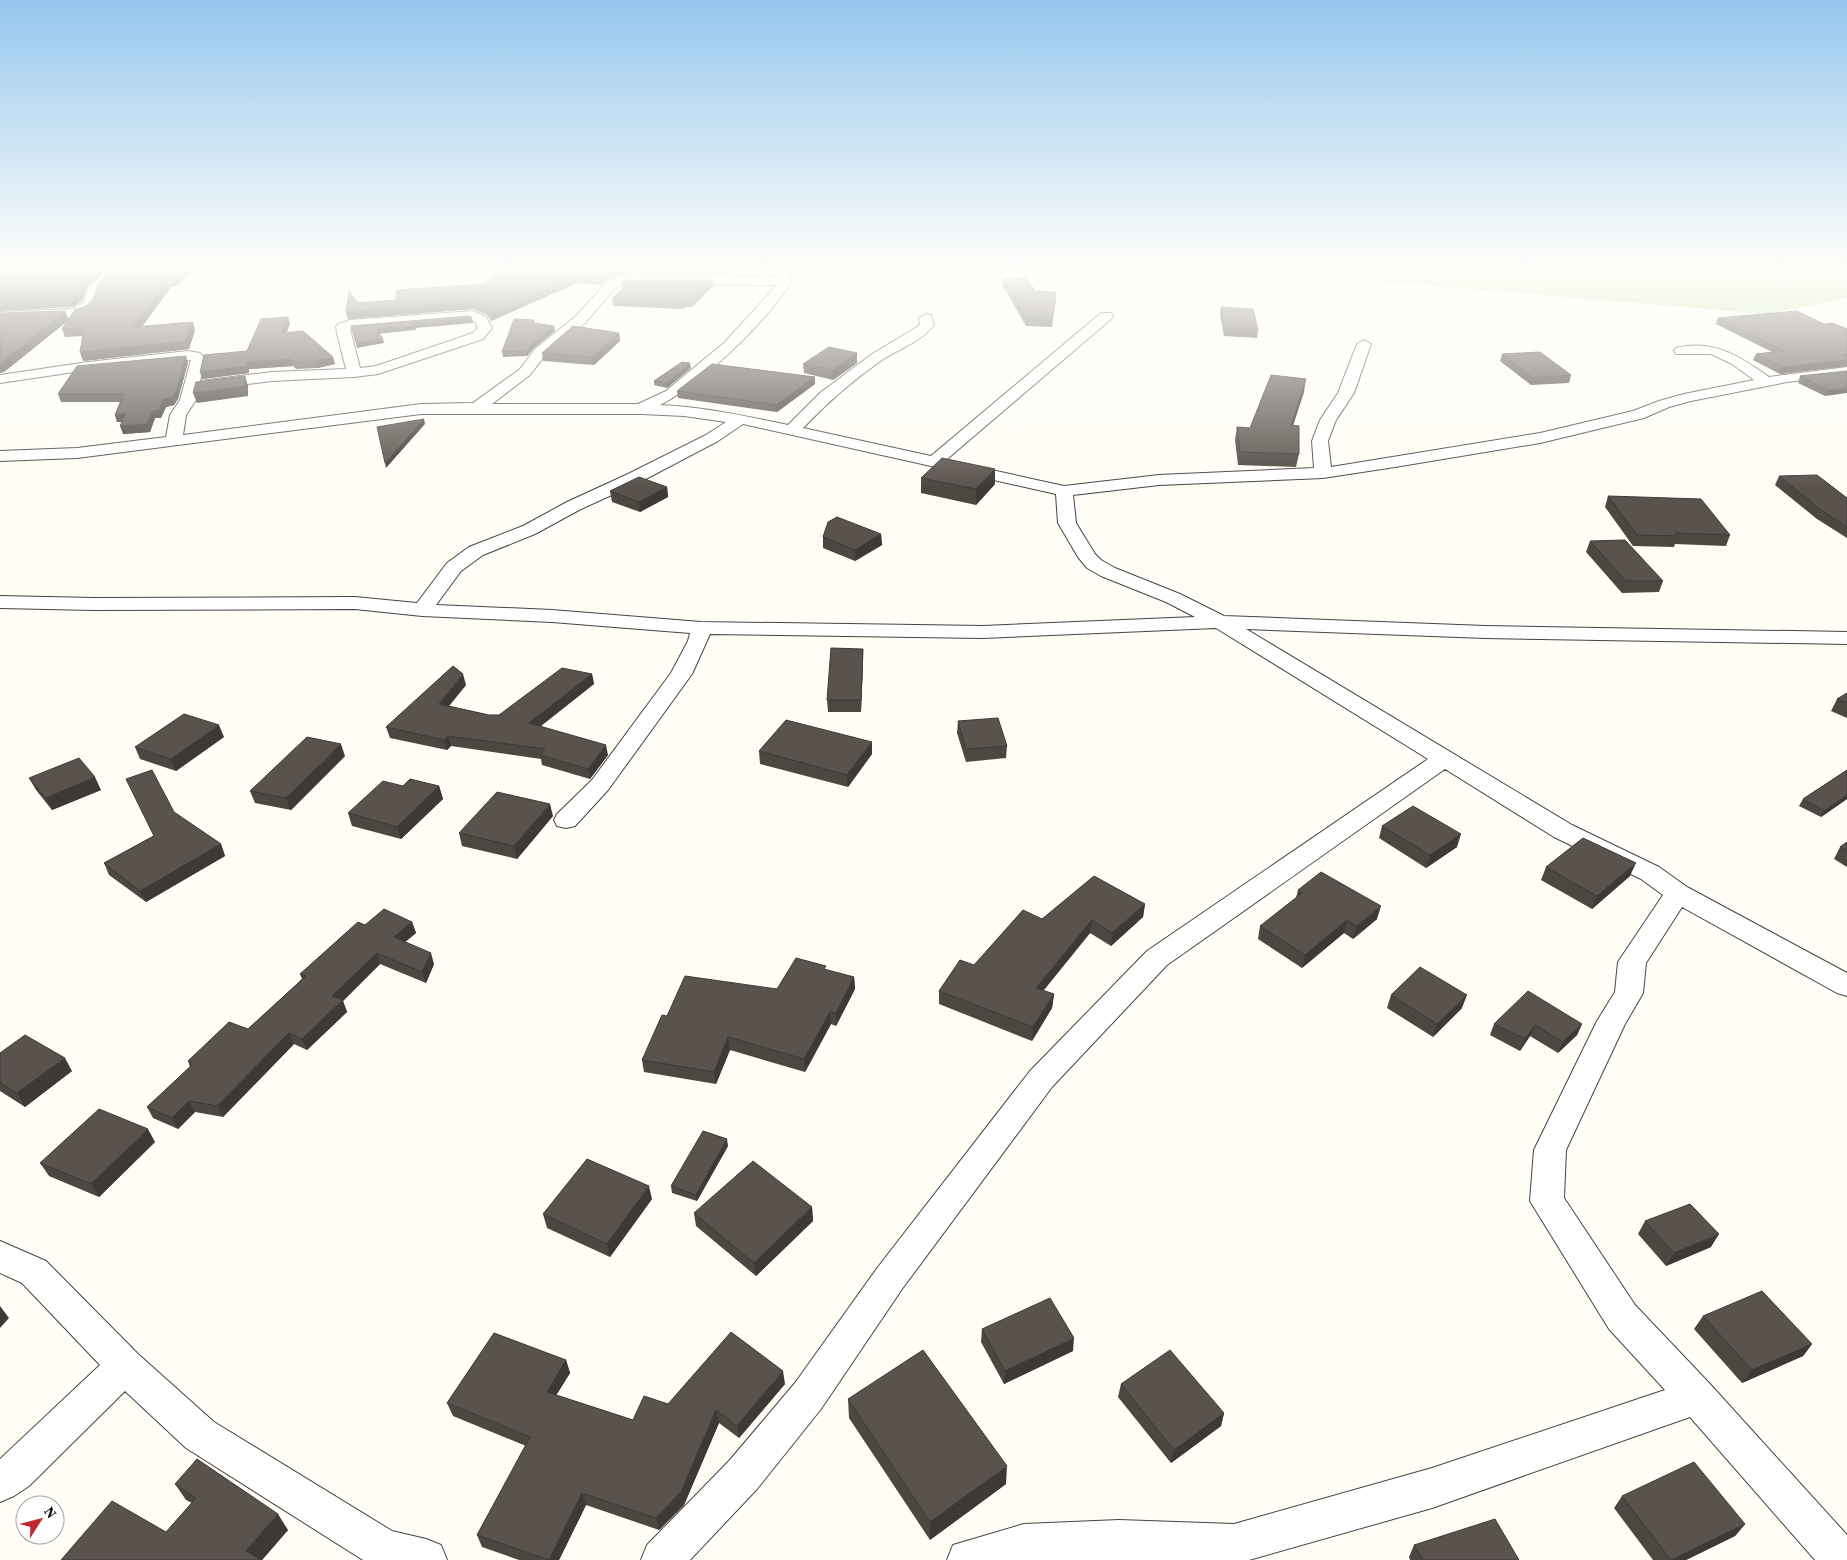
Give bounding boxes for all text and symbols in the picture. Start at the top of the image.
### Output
north arrow [15,1495,65,1545]
text: N [39,1502,62,1522]

